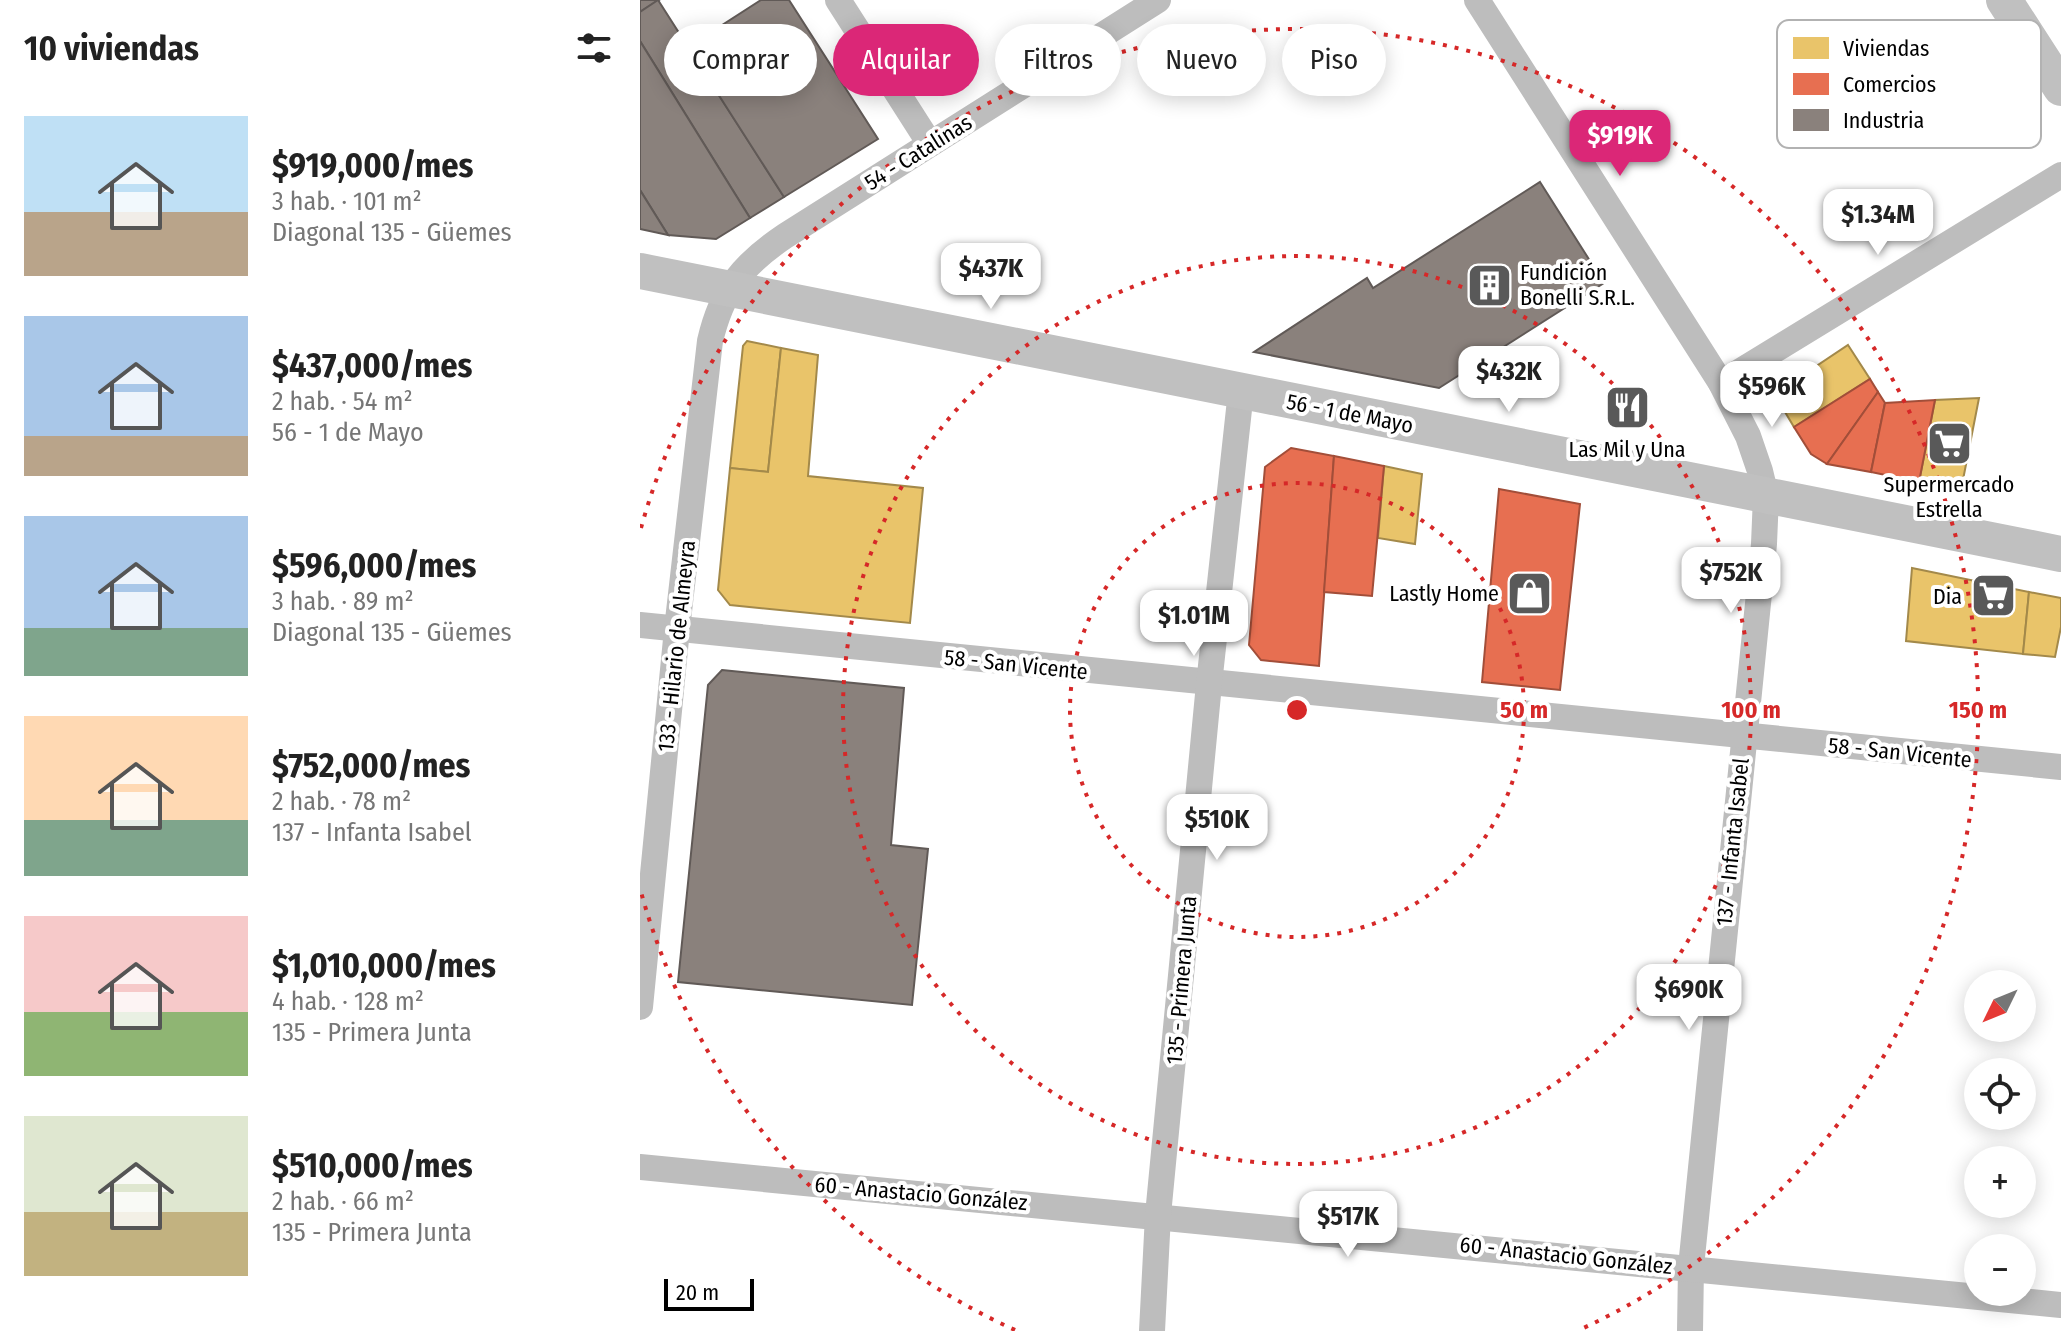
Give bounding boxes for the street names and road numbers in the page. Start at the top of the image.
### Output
street label: 54 - Catalinas [860,109,977,196]
street label: 56 - 1 de Mayo [1284,388,1416,439]
street label: 133 - Hilario de Almeyra [652,539,701,753]
street label: 58 - San Vicente [943,644,1089,685]
street label: 58 - San Vicente [1827,732,1973,773]
street label: 137 - Infanta Isabel [1710,756,1755,927]
street label: 135 - Primera Junta [1161,895,1202,1065]
street label: 60 - Anastacio González [813,1171,1029,1216]
street label: 60 - Anastacio González [1458,1231,1674,1280]

